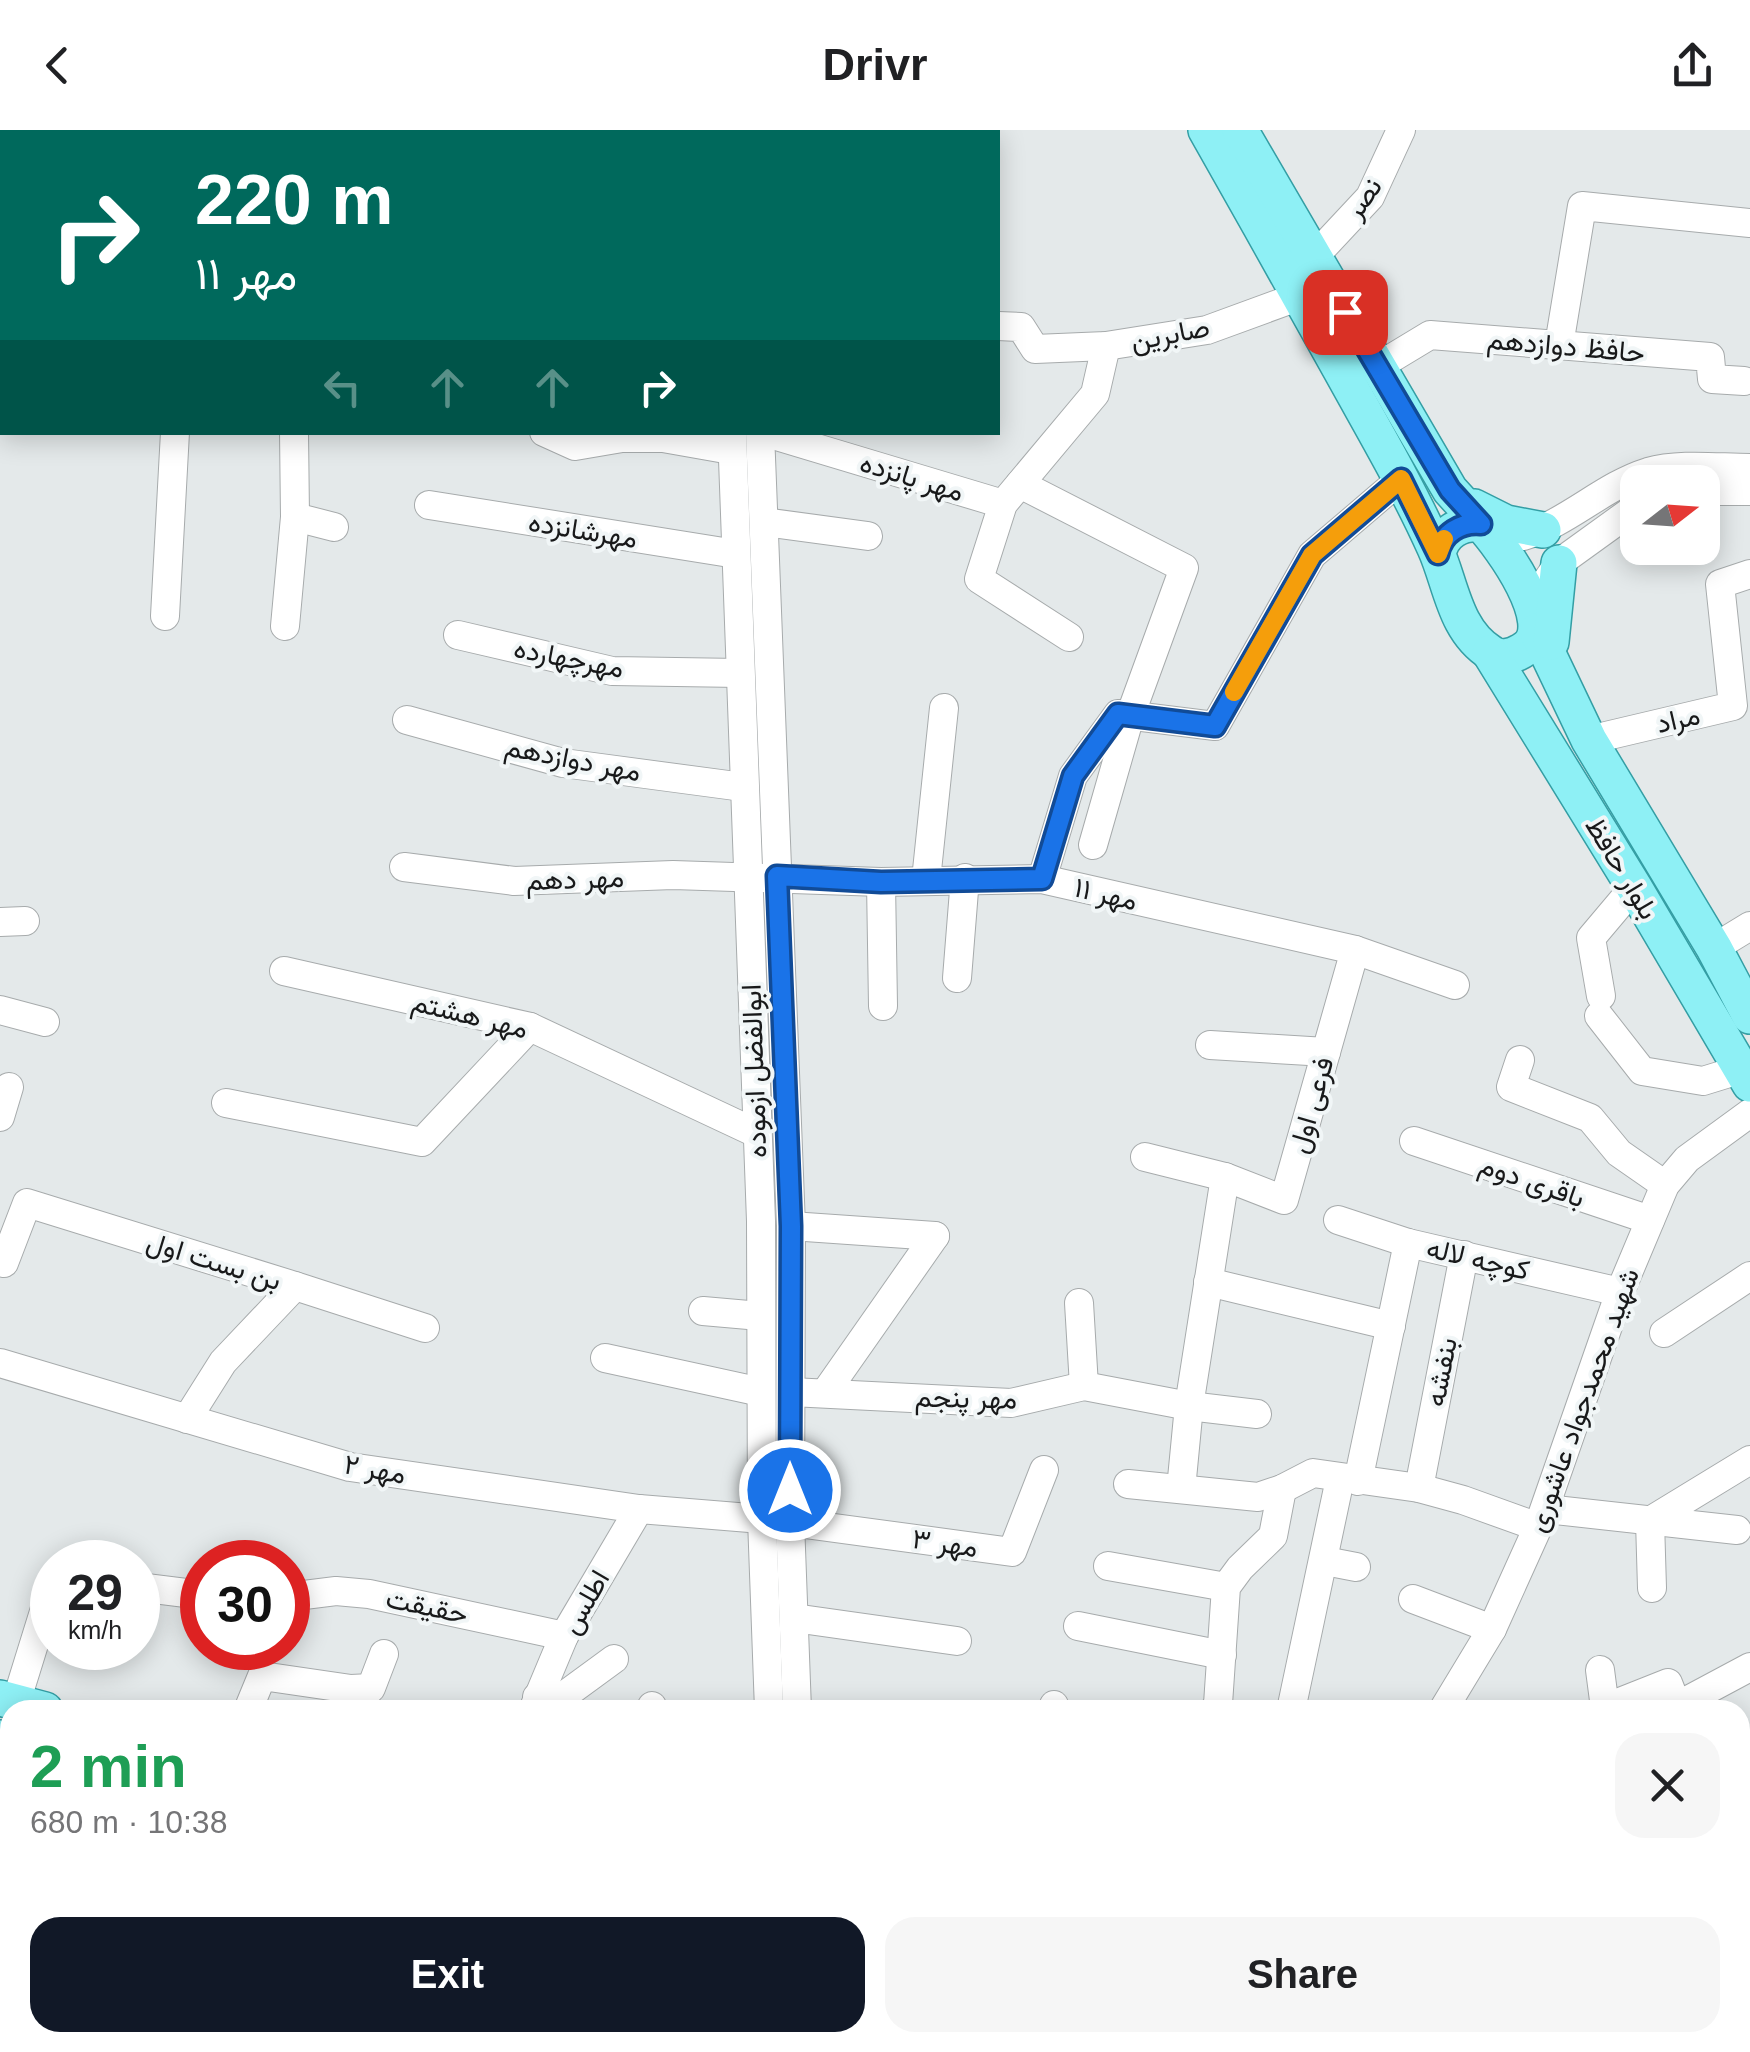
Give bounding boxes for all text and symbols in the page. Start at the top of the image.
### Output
icon: back [30,38,85,93]
icon: share [1665,38,1720,93]
text: Drivr [822,39,928,90]
text: 220 m [195,161,393,239]
icon: right [30,170,160,300]
street label: نصر [1337,172,1390,226]
text: مهر ۱۱ [195,248,297,299]
pin [1303,270,1388,355]
icon: arrive [1318,285,1373,340]
street label: صابرین [1128,311,1212,359]
street label: حافظ دوازدهم [1486,324,1646,371]
icon: left [315,360,370,415]
icon: ahead [420,360,475,415]
icon: ahead [525,360,580,415]
icon: right [630,360,685,415]
street label: مهر پانزده [856,447,967,510]
north arrow [1620,465,1720,565]
map controls [1620,465,1720,565]
street label: مهرشانزده [526,506,640,556]
street label: مهرچهارده [511,632,627,687]
street label: مراد [1653,699,1703,741]
street label: مهر دوازدهم [502,731,644,790]
street label: بلوار حافظ [1578,811,1665,926]
street label: مهر دهم [525,862,625,899]
street label: مهر ۱۱ [1071,872,1140,918]
street label: ابوالفضل ازموده [735,983,775,1159]
street label: مهر هشتم [408,986,531,1047]
street label: فرعی اول [1282,1053,1341,1157]
street label: باقری دوم [1474,1149,1589,1216]
street label: بن بست اول [143,1226,285,1298]
street label: کوچه لاله [1423,1232,1532,1289]
street label: شهید محمدجواد عاشوری [1521,1264,1647,1537]
street label: بنفشه [1419,1335,1464,1409]
street label: مهر پنجم [914,1382,1017,1417]
position arrow [738,1438,842,1542]
street label: مهر ۲ [341,1448,408,1492]
street label: مهر ۳ [910,1523,980,1565]
speed limit sign: 30 [180,1540,310,1670]
text: 29 [67,1565,123,1621]
street label: اطلس [555,1565,616,1640]
street label: حقیقت [383,1582,471,1630]
text: km/h [68,1616,122,1644]
text: 2 min [30,1733,187,1800]
button: close [1615,1733,1720,1838]
text: 680 m · 10:38 [30,1804,227,1840]
button: Exit [30,1917,865,2032]
button: Share [885,1917,1720,2032]

